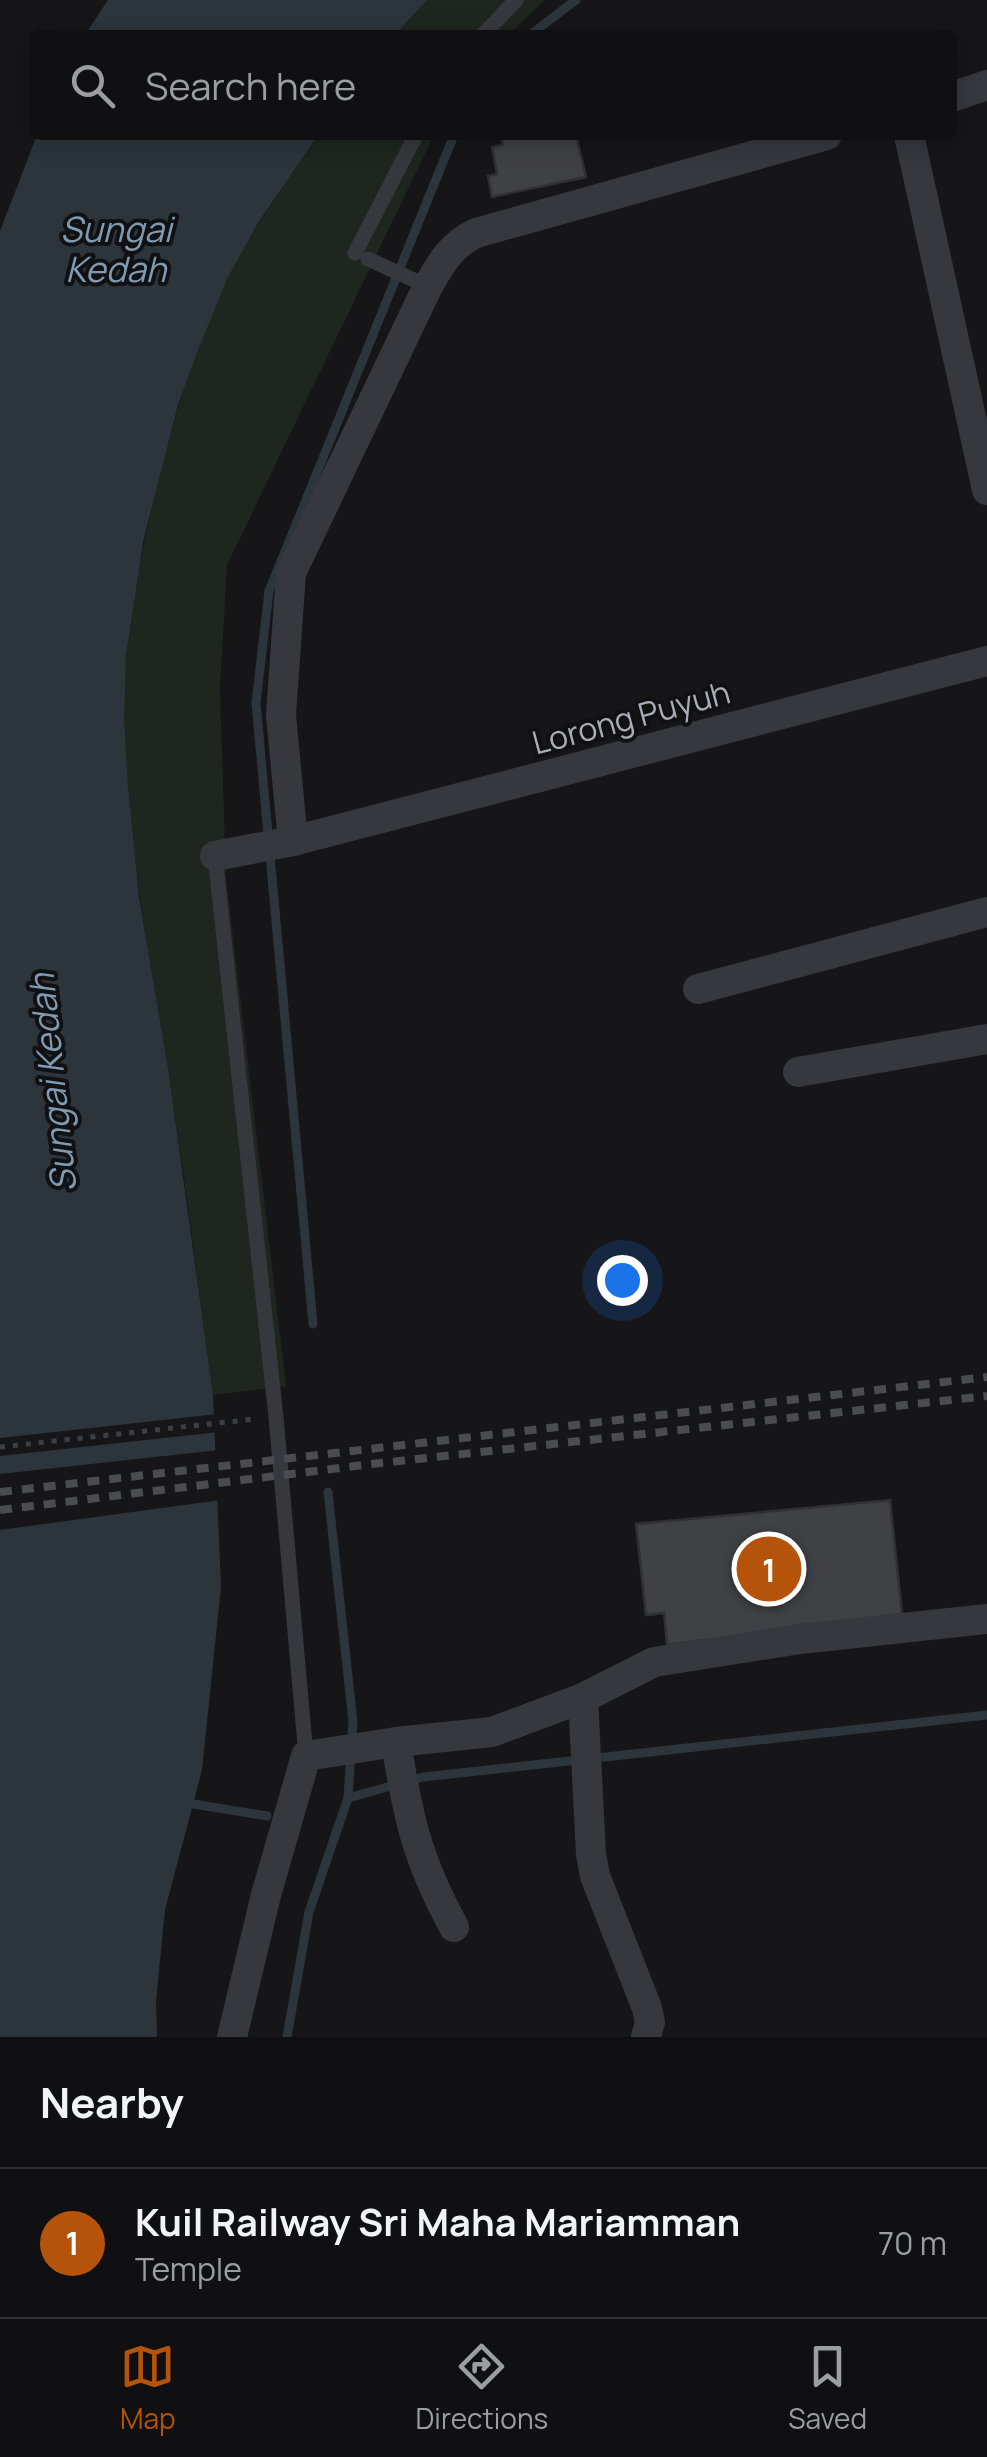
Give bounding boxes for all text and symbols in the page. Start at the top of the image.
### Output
search box [30,30,957,140]
icon: search [65,58,120,113]
text: Search here [145,59,356,111]
water label: Sungai Kedah [60,205,176,293]
street label: Lorong Puyuh [527,669,735,765]
water label: Sungai Kedah [17,970,87,1195]
your location [597,1255,648,1306]
pin: 1 [736,1532,802,1606]
text: Nearby [40,2073,184,2131]
text: Kuil Railway Sri Maha Mariamman [135,2195,740,2247]
text: 1 [65,2221,80,2265]
text: 70 m [878,2221,947,2265]
text: Temple [135,2247,242,2291]
tab: Map [120,2339,176,2437]
tab: Directions [416,2339,548,2437]
tab: Saved [788,2339,867,2437]

